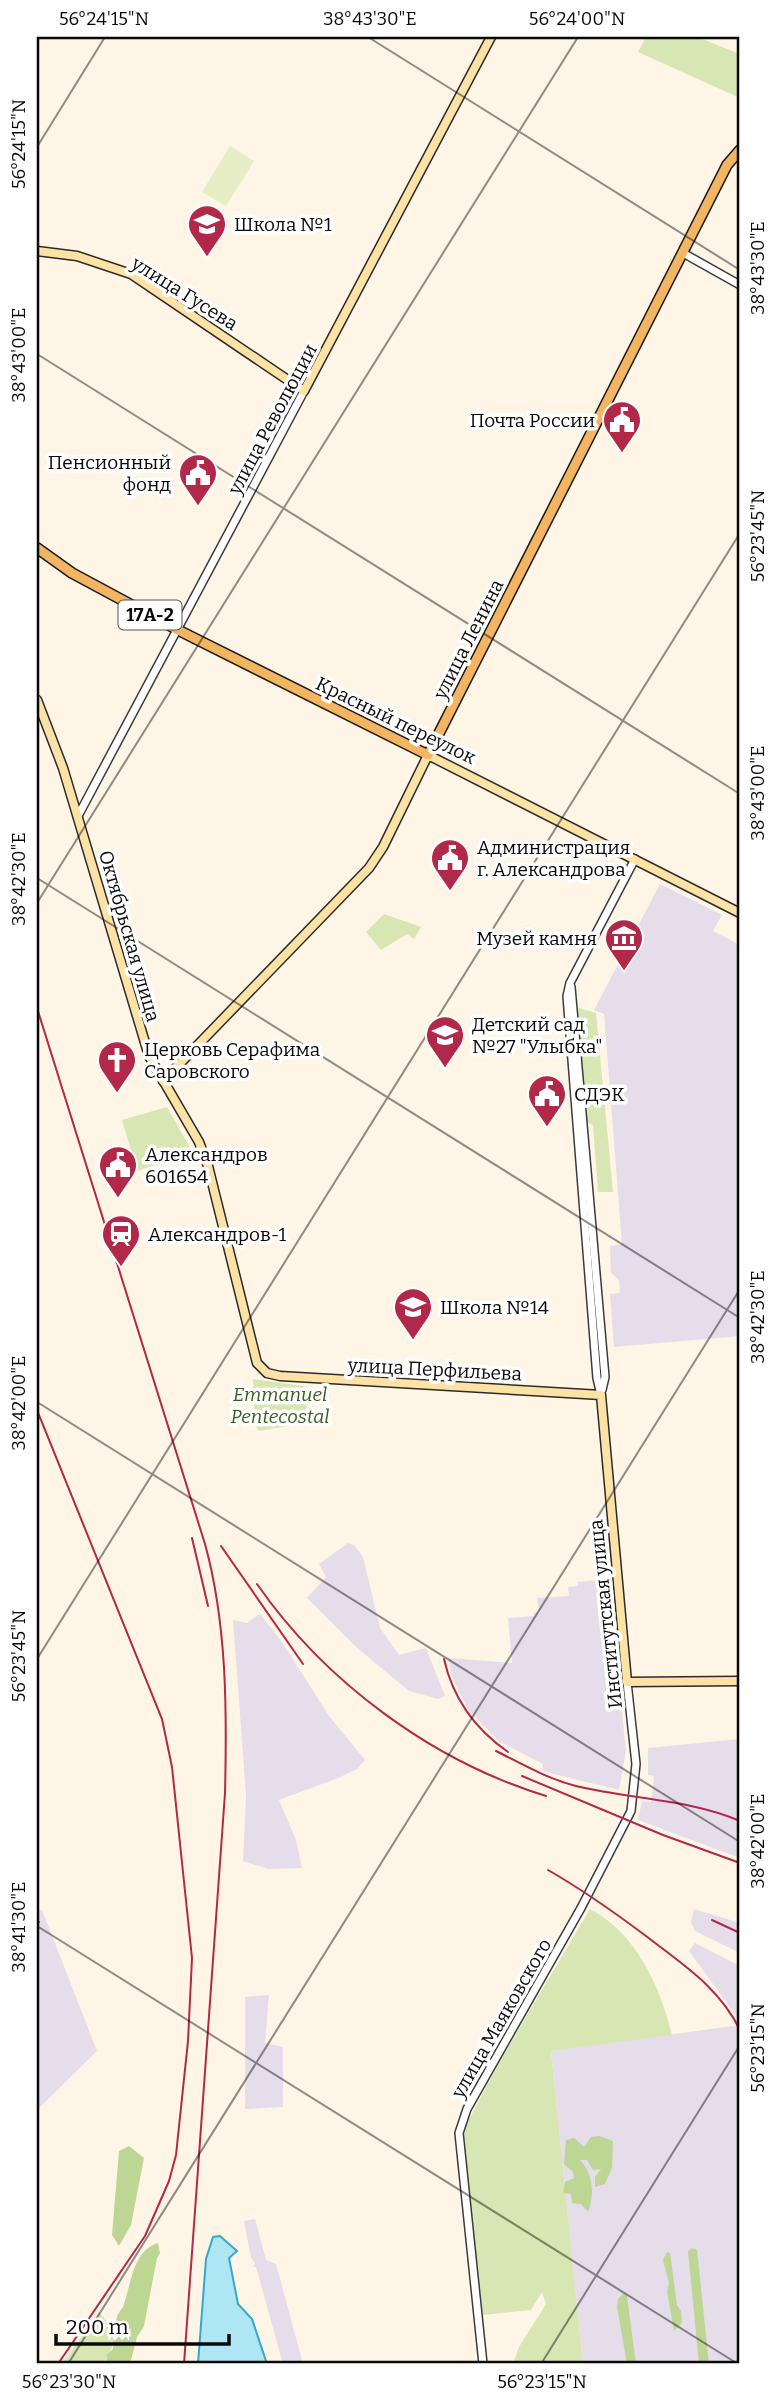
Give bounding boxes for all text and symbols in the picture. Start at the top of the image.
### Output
text: 56°24'15"N [59,8,149,30]
text: 38°43'30"E [323,8,417,30]
text: 56°24'00"N [529,8,625,30]
text: 56°24'15"N [8,99,30,189]
school or university icon: Школа №1 [186,203,228,258]
place label: Школа №1 [234,213,332,236]
text: 38°43'30"E [747,221,769,315]
street label: улица Гусева [127,251,243,335]
text: 38°43'00"E [8,308,30,402]
street label: улица Революции [223,340,322,499]
public building icon: Почта России [601,399,643,454]
place label: Почта России [470,409,595,432]
place label: Пенсионный фонд [48,451,172,496]
public building icon: Пенсионный фонд [177,452,219,507]
text: 56°23'45"N [747,490,769,582]
street label: улица Ленина [428,575,509,704]
road number: 17А-2 [118,600,182,630]
street label: Красный переулок [312,672,480,770]
text: 38°43'00"E [747,746,769,840]
text: 38°42'30"E [8,832,30,926]
place label: Администрация г. Александрова [477,836,630,881]
public building icon: Администрация г. Александрова [429,837,471,892]
street label: Октябрьская улица [94,848,165,1025]
museum icon: Музей камня [603,917,645,972]
place label: Музей камня [476,927,597,950]
place label: Детский сад №27 "Улыбка" [472,1013,603,1058]
school or university icon: Детский сад №27 "Улыбка" [424,1014,466,1069]
place label: Церковь Серафима Саровского [144,1038,321,1083]
church icon: Церковь Серафима Саровского [96,1039,138,1094]
public building icon: СДЭК [526,1073,568,1128]
place label: СДЭК [574,1083,625,1106]
place label: Александров 601654 [145,1143,268,1188]
public building icon: Александров 601654 [97,1144,139,1199]
station icon: Александров-1 [100,1213,142,1268]
place label: Александров-1 [148,1223,287,1246]
text: 38°42'30"E [747,1270,769,1364]
school or university icon: Школа №14 [392,1286,434,1341]
place label: Школа №14 [440,1296,549,1319]
street label: улица Перфильева [346,1353,523,1386]
text: 38°42'00"E [8,1356,30,1450]
park label: Emmanuel Pentecostal [231,1383,329,1428]
street label: Институтская улица [584,1518,627,1710]
text: 56°23'45"N [8,1610,30,1702]
text: 38°42'00"E [747,1794,769,1888]
text: 38°41'30"E [8,1881,30,1973]
street label: улица Маяковского [446,1935,556,2103]
text: 56°23'15"N [747,2003,769,2093]
scale bar [56,2303,229,2347]
text: 200 m [66,2314,129,2340]
text: 56°23'30"N [22,2371,116,2393]
text: 56°23'15"N [497,2371,587,2393]

